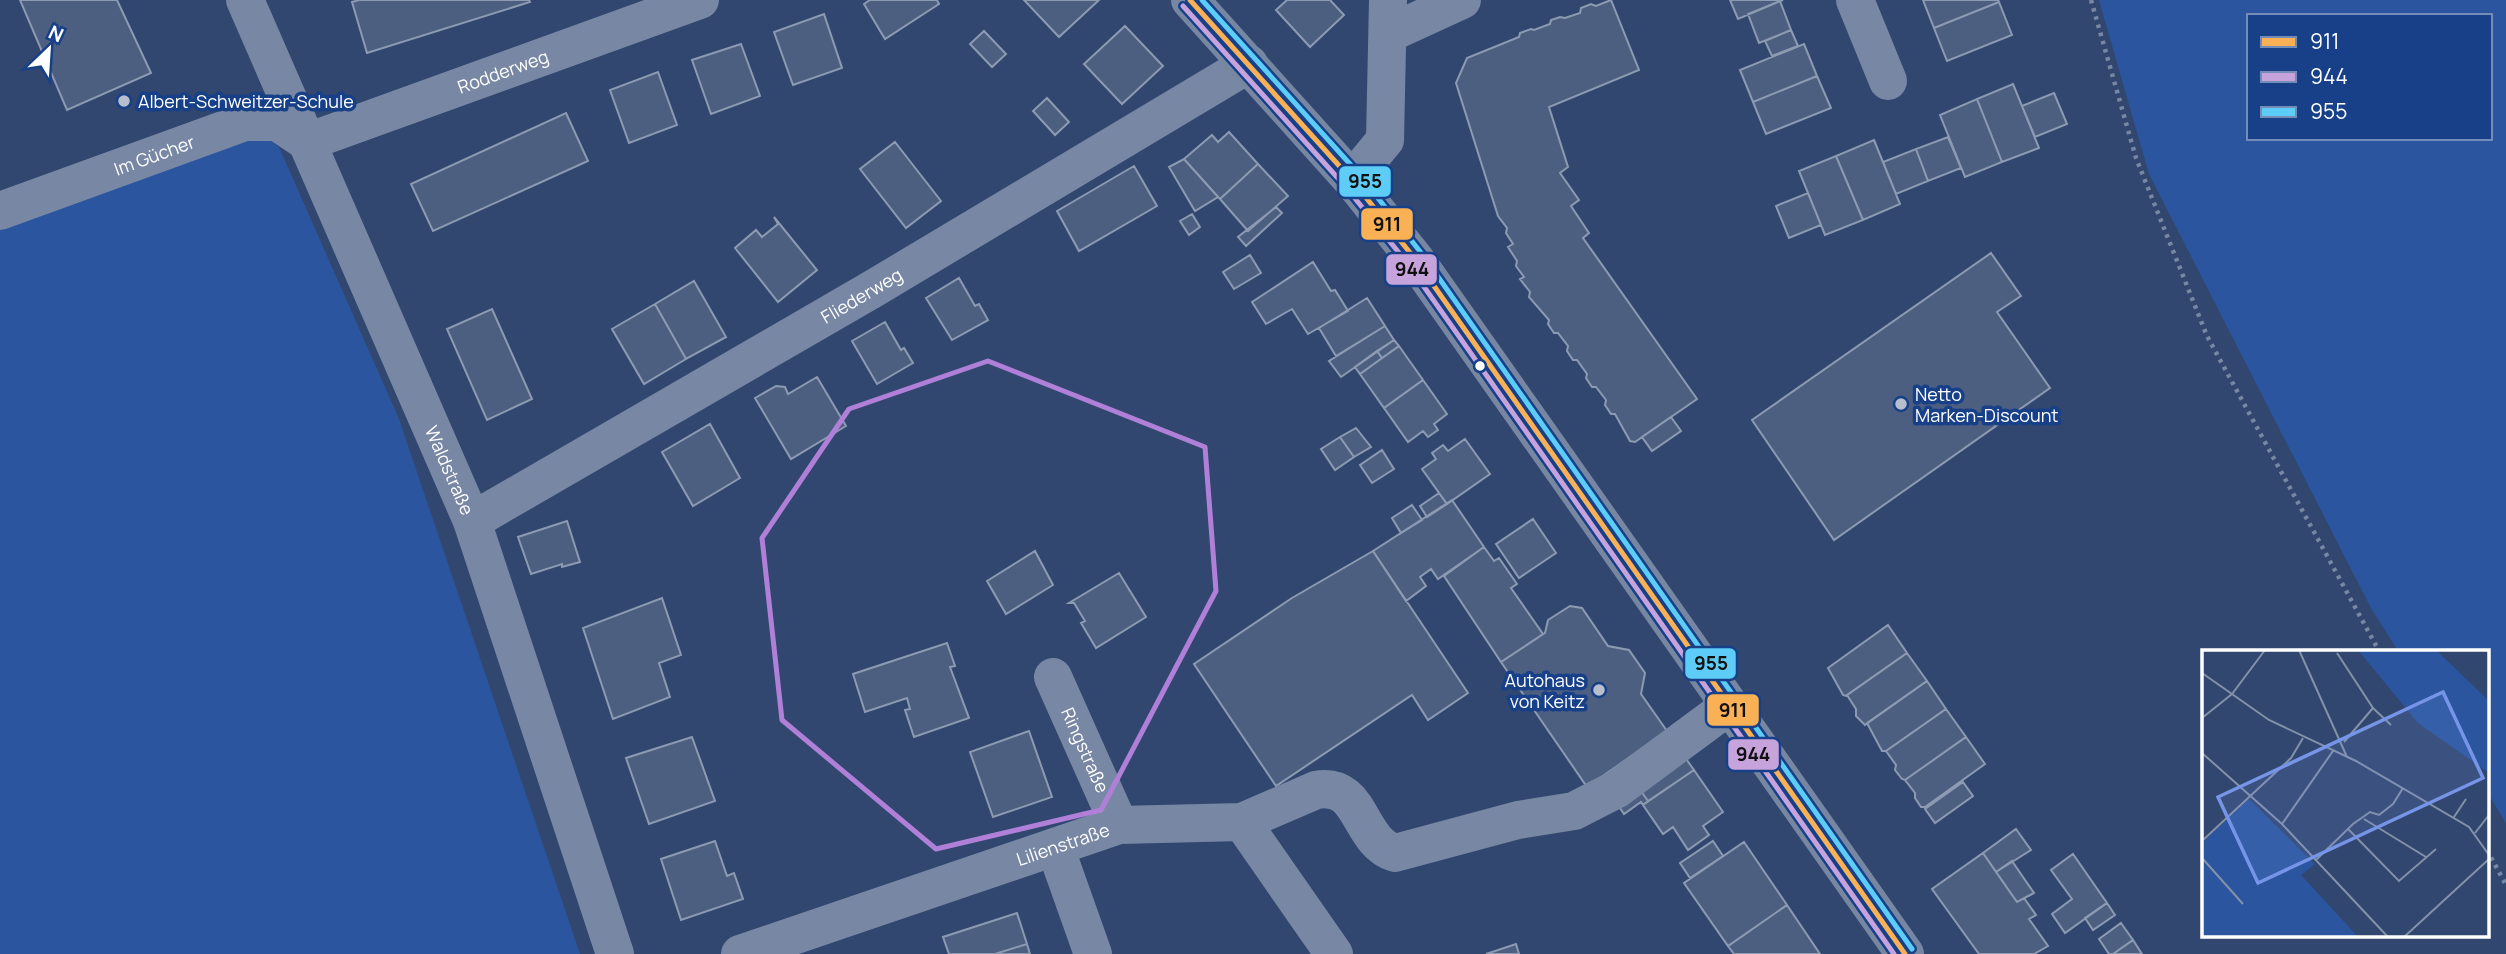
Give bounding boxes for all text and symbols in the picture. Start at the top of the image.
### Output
north arrow [14,14,84,84]
legend [2247,14,2492,140]
text: N [45,19,68,48]
text: 911 [2310,27,2339,55]
street label: Rodderweg [454,44,552,99]
text: 944 [2310,62,2348,90]
place label: Albert-Schweitzer-Schule [138,89,354,113]
marker: Albert-Schweitzer-Schule [116,93,132,109]
text: 955 [2310,97,2347,125]
street label: Im Gücher [110,129,198,181]
line badge: 955 [1338,165,1392,198]
text: 955 [1348,168,1382,194]
line badge: 911 [1360,207,1414,241]
text: 911 [1373,211,1401,237]
line badge: 944 [1385,253,1438,286]
text: 944 [1395,256,1429,282]
street label: Fliederweg [816,262,906,329]
unlabelled marker [1473,359,1487,373]
place label: Netto Marken-Discount [1915,382,2059,427]
marker: Netto Marken-Discount [1893,396,1909,412]
street label: Waldstraße [420,422,480,519]
line badge: 955 [1684,647,1737,680]
text: 955 [1694,650,1728,676]
inset map [2202,650,2488,936]
place label: Autohaus von Keitz [1505,668,1585,713]
marker: Autohaus von Keitz [1591,682,1607,698]
line badge: 911 [1706,693,1760,727]
text: 911 [1719,697,1747,723]
street label: Ringstraße [1056,704,1115,797]
line badge: 944 [1727,738,1780,771]
text: 944 [1736,741,1770,767]
street label: Lilienstraße [1013,817,1113,871]

